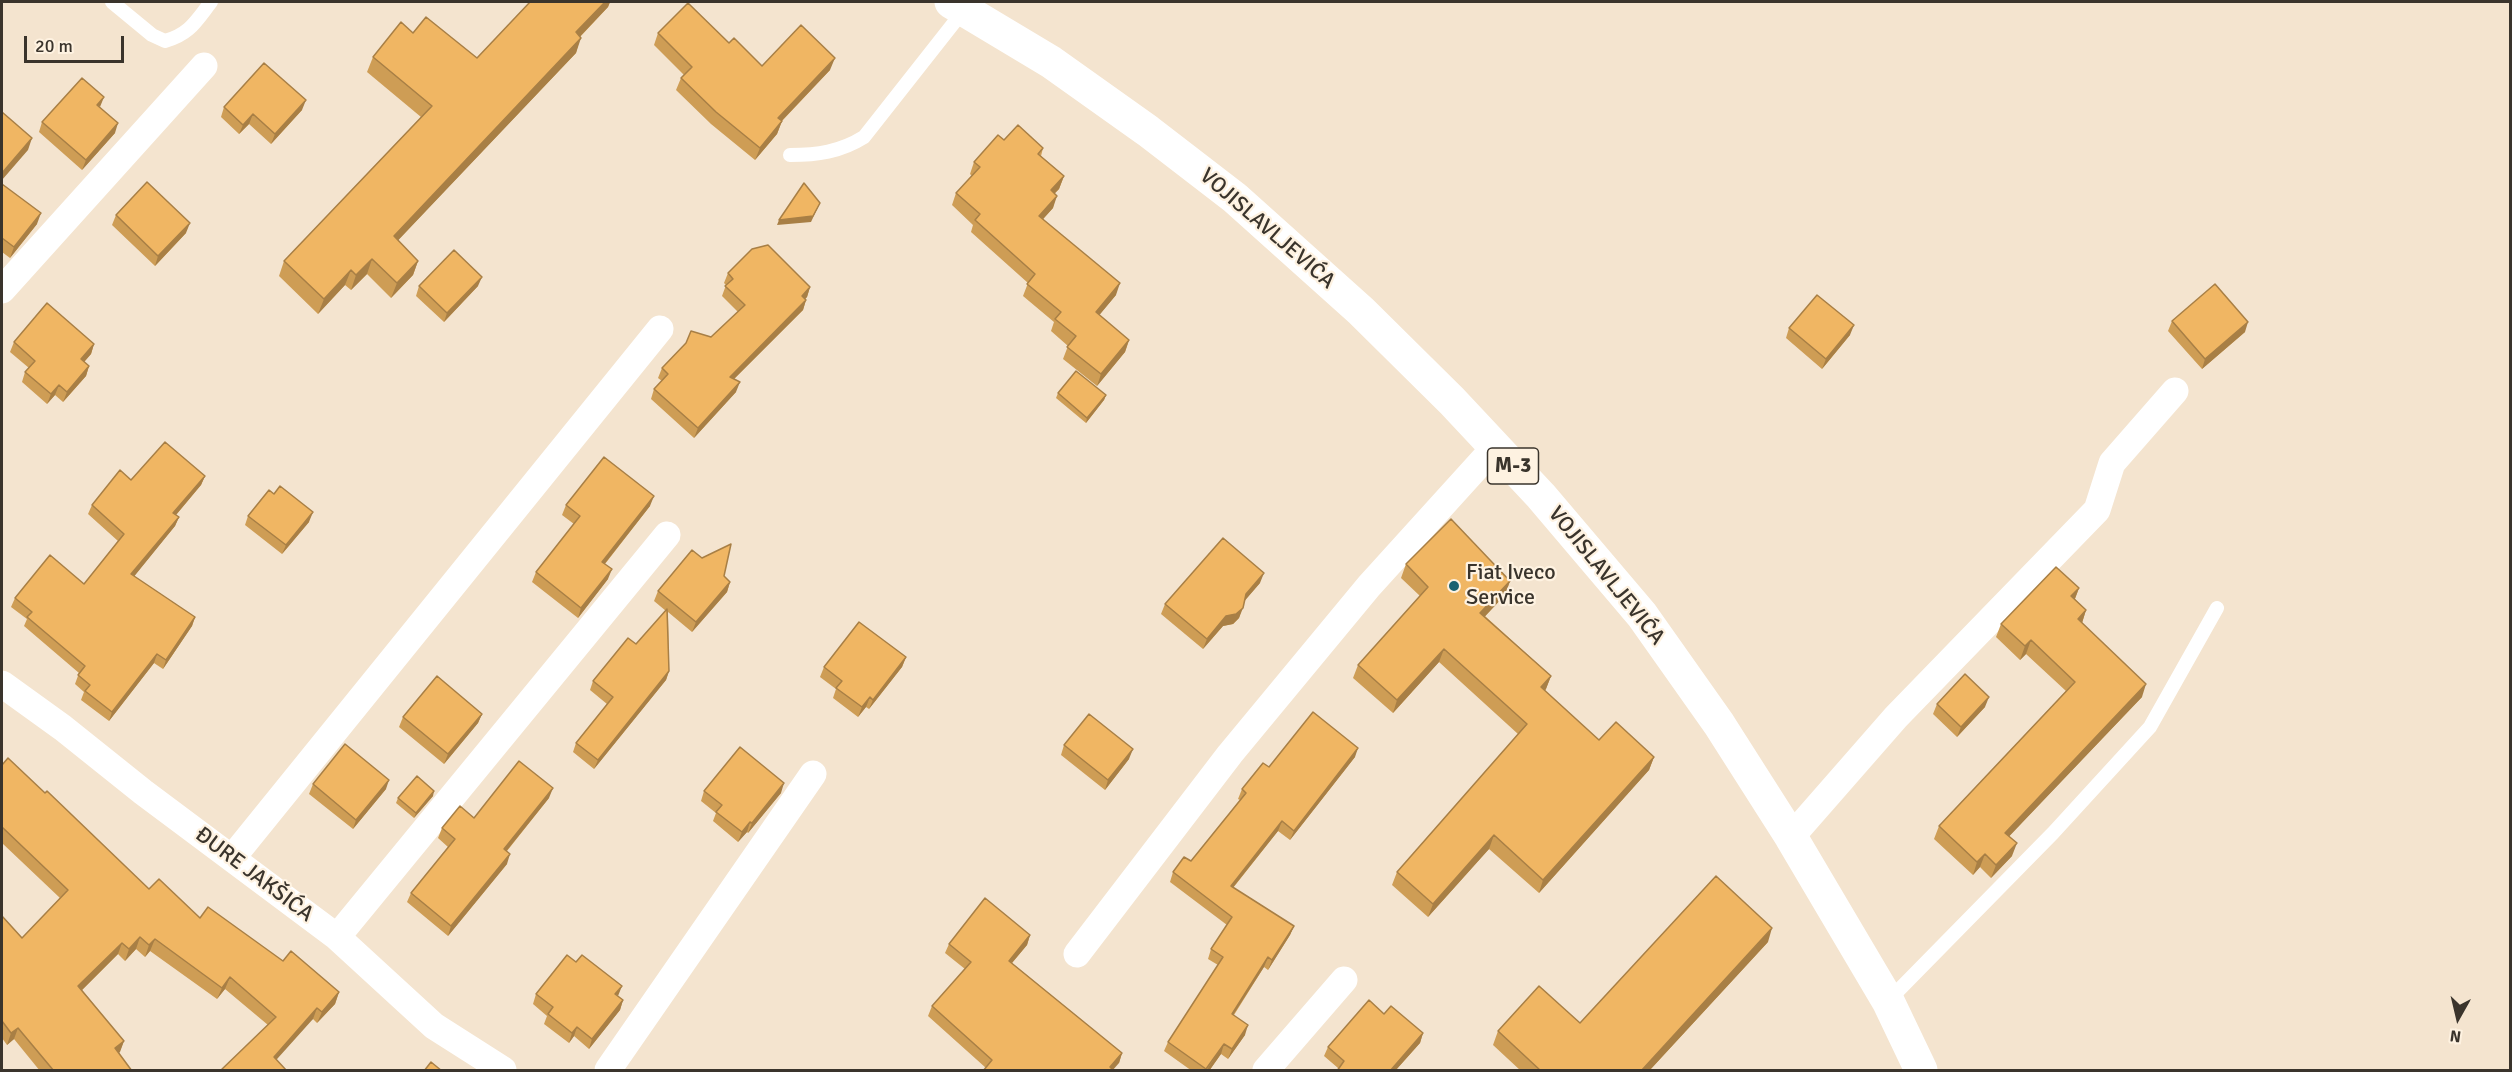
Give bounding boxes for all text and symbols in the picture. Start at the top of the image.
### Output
scale bar [27,24,128,62]
text: 20 m [35,35,73,57]
street label: VOJISLAVLJEVIĆA [1194,163,1340,295]
road number: M-3 [1488,448,1538,484]
street label: VOJISLAVLJEVIĆA [1542,501,1670,651]
place label: Fiat Iveco Service [1466,560,1556,612]
marker: Fiat Iveco Service [1447,579,1461,593]
street label: ĐURE JAKŠIĆA [190,822,318,928]
north arrow [2428,988,2488,1048]
text: N [2449,1025,2462,1047]

